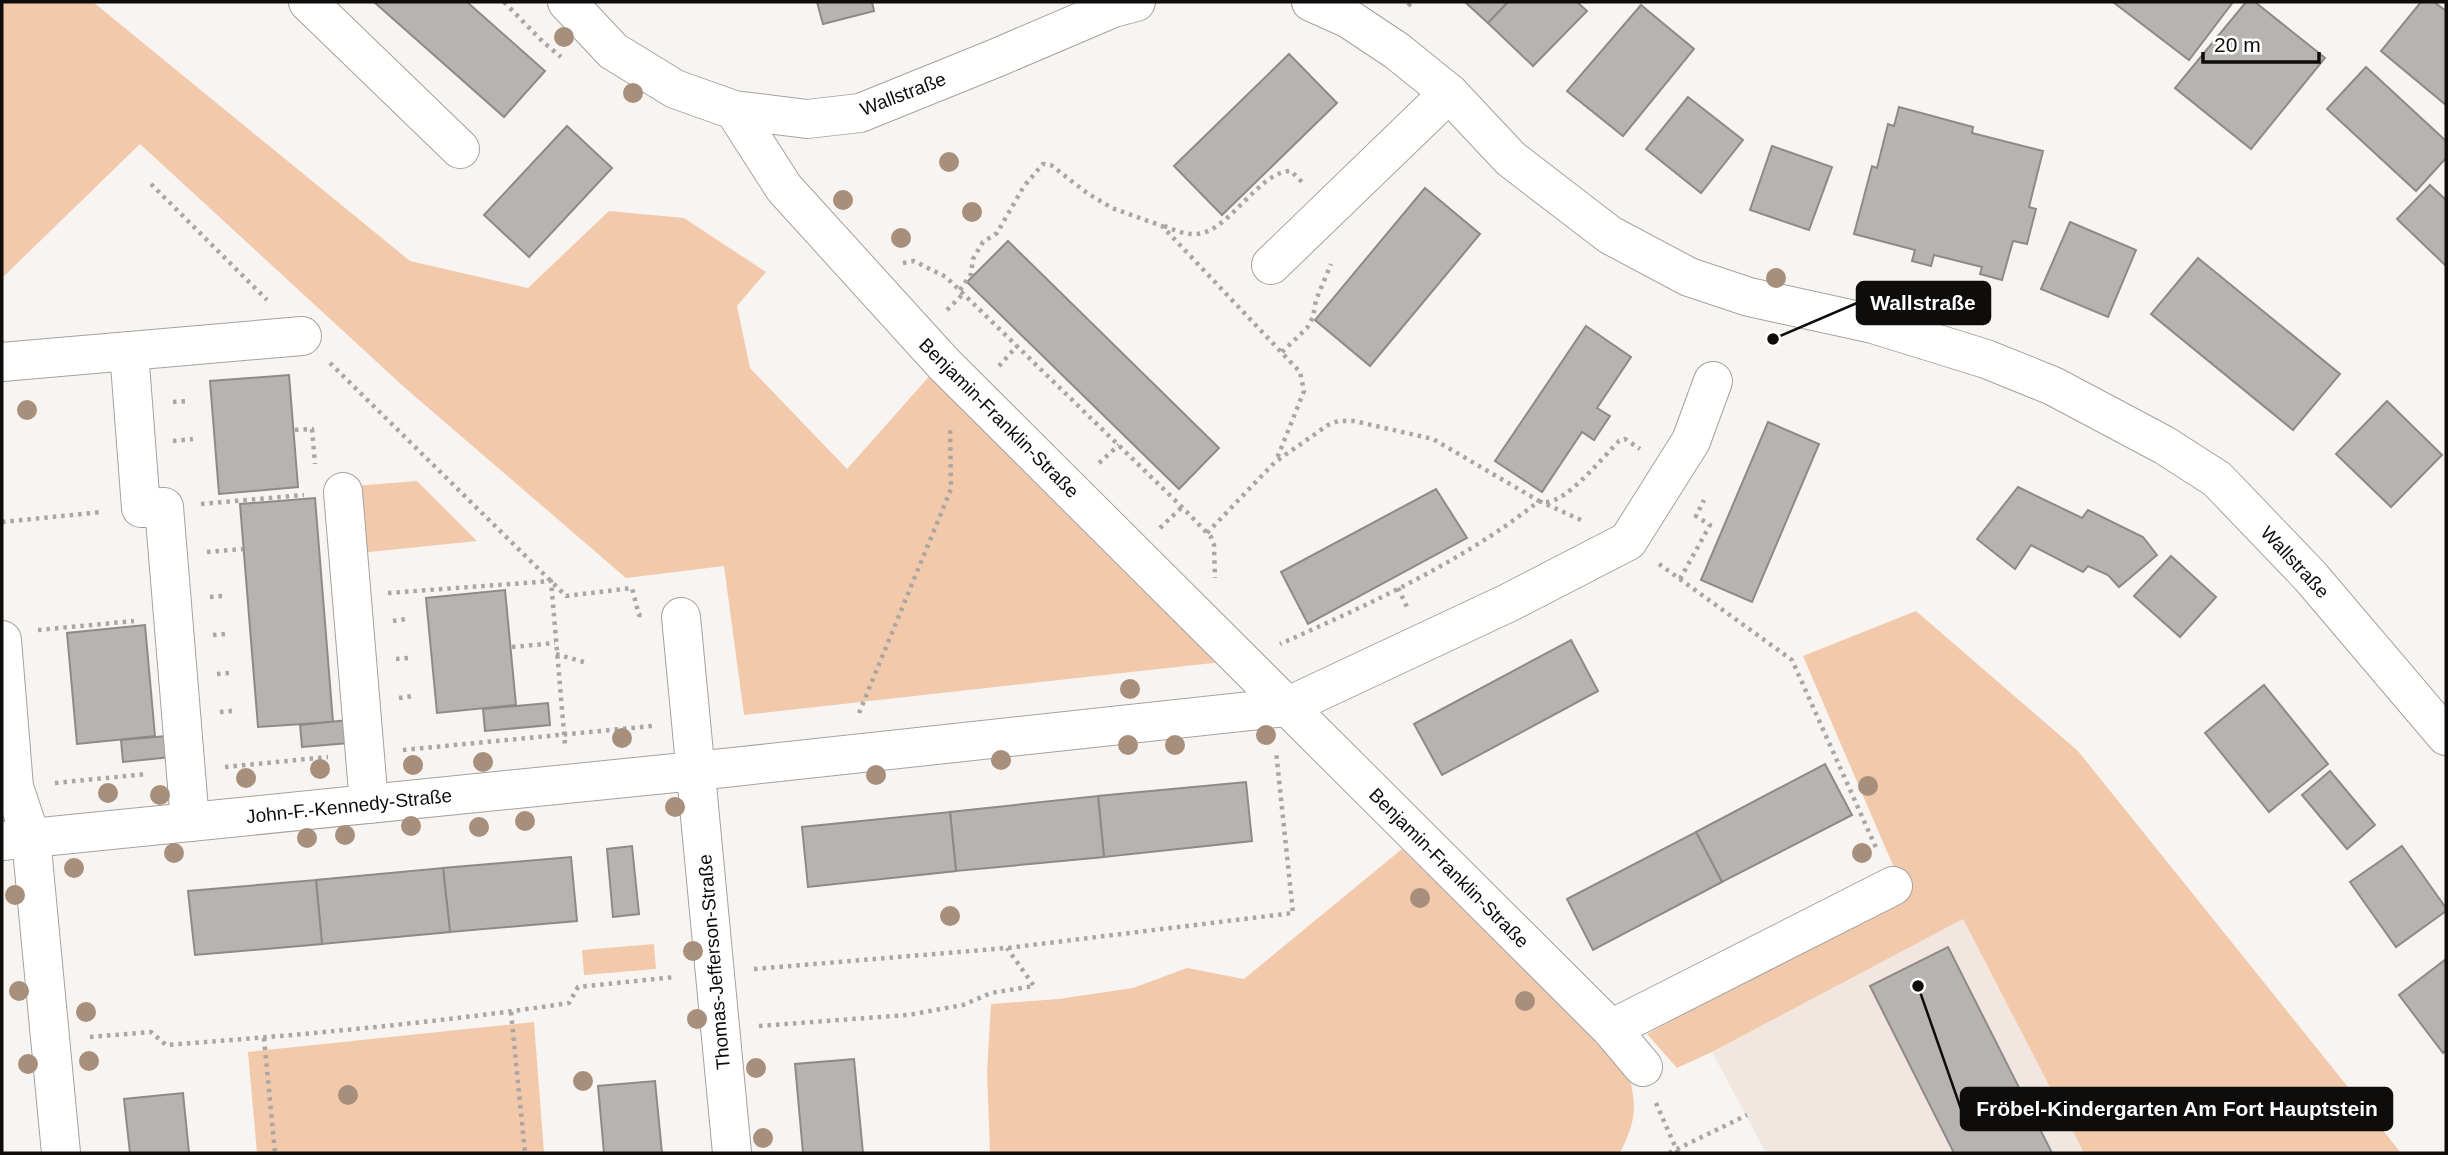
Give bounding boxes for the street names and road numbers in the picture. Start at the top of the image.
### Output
street label: Wallstraße [857,68,949,120]
street label: Benjamin-Franklin-Straße [915,334,1083,502]
street label: Wallstraße [2257,522,2333,602]
street label: Benjamin-Franklin-Straße [1365,784,1533,952]
street label: John-F.-Kennedy-Straße [245,785,453,827]
street label: Thomas-Jefferson-Straße [694,853,734,1071]

